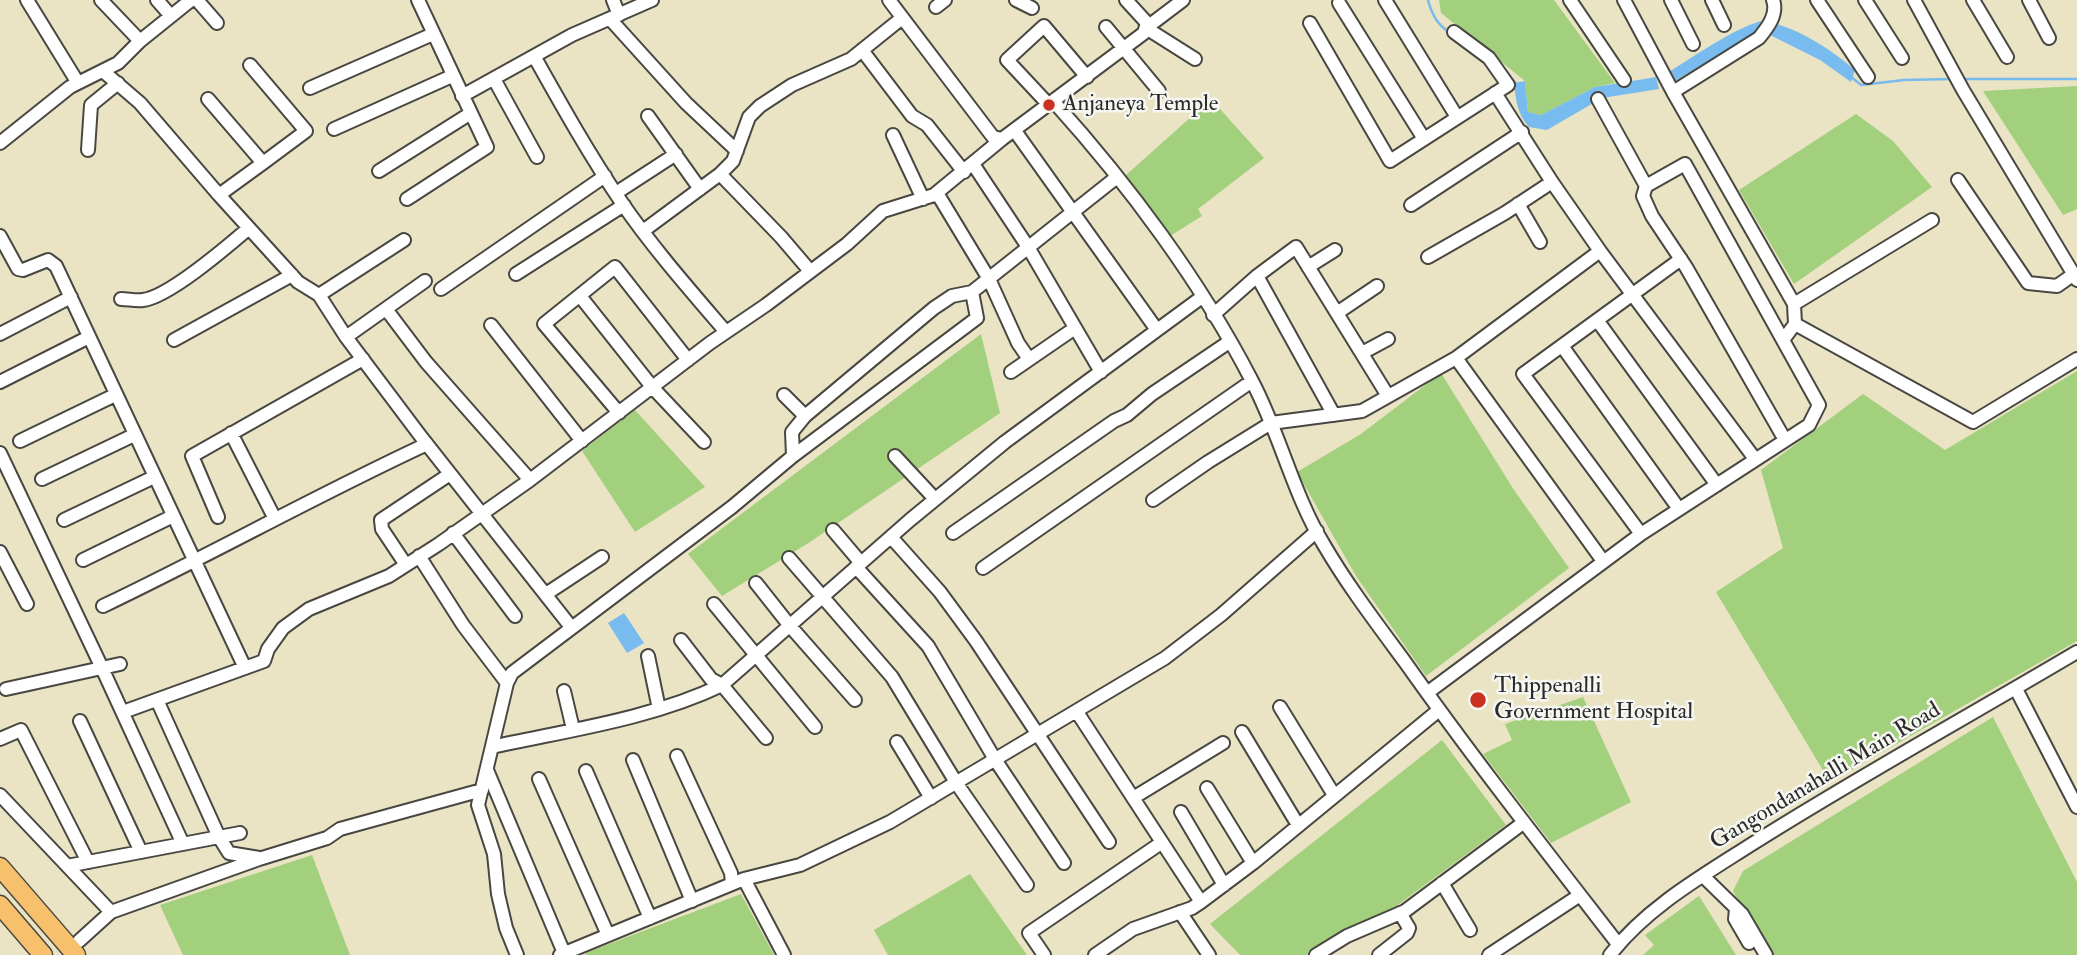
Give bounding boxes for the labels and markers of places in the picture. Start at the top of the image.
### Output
place label: Anjaneya Temple [1063,91,1218,119]
marker: Anjaneya Temple [1041,97,1057,113]
place label: Thippenalli Government Hospital [1494,673,1693,727]
marker: Thippenalli Government Hospital [1468,690,1488,710]

